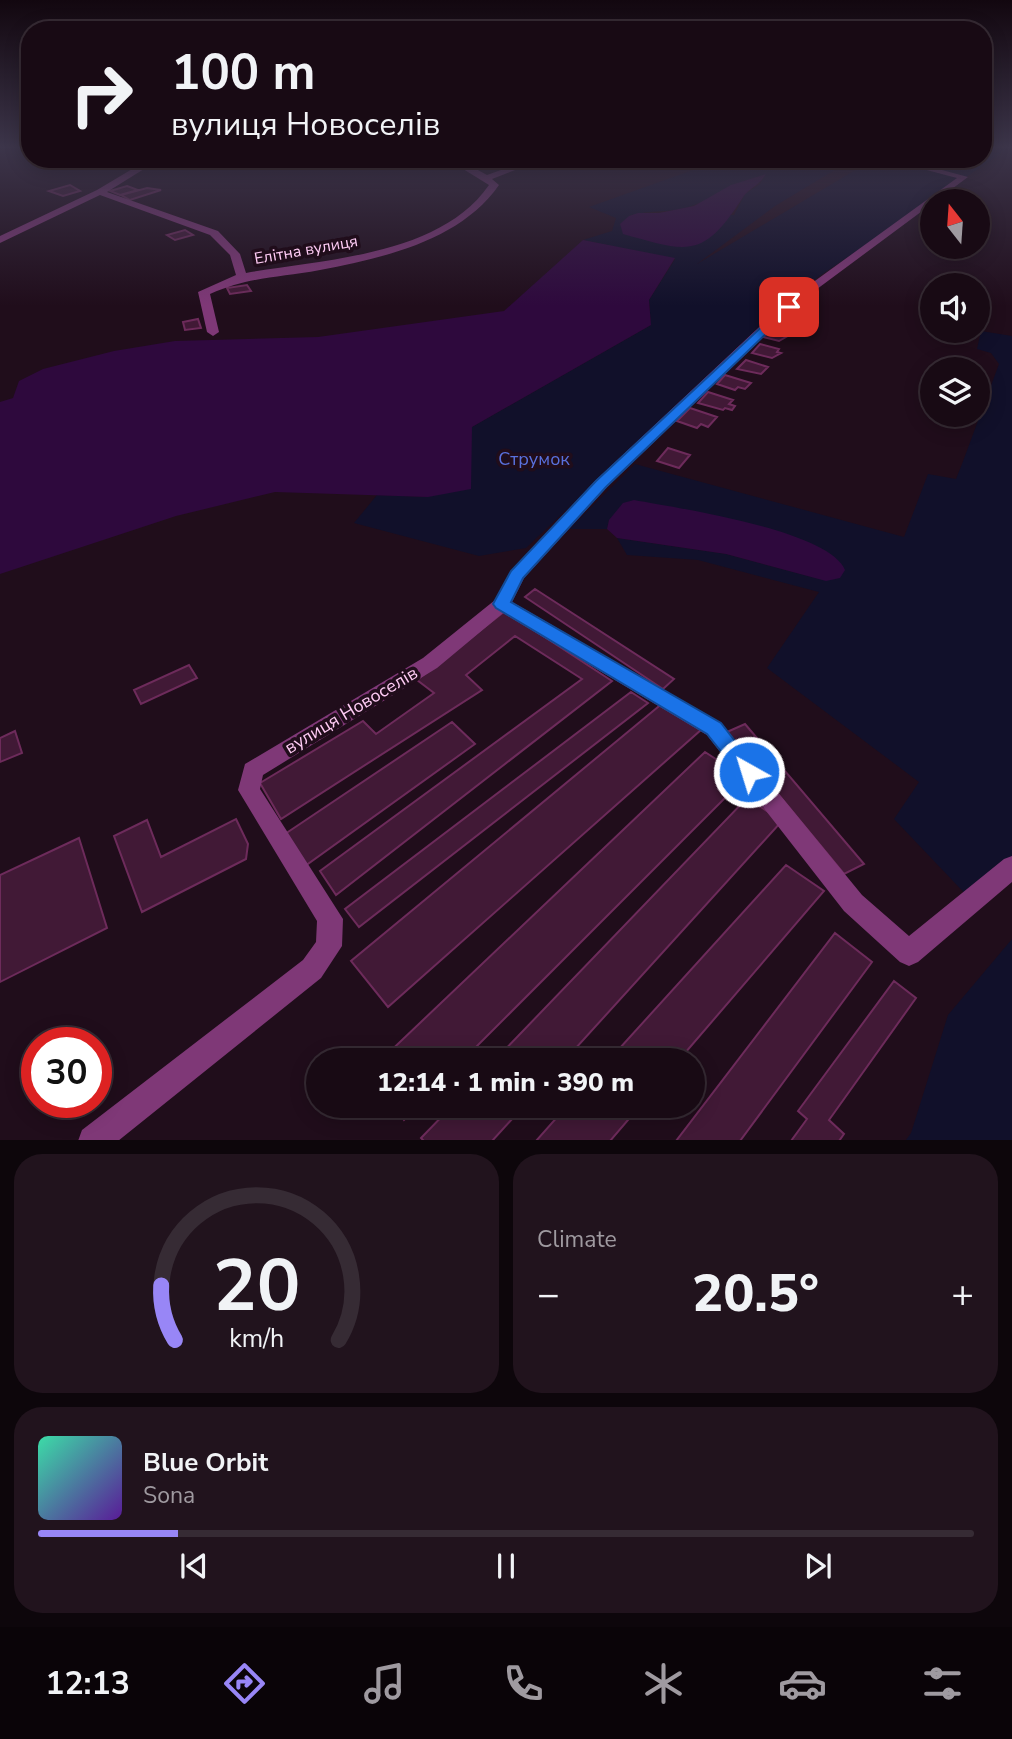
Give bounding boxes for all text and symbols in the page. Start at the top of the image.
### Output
text: 100 m [171,39,315,106]
icon: right [56,49,147,140]
text: вулиця Новоселів [171,103,440,146]
north arrow [920,189,990,259]
map controls [920,189,990,427]
street label: Елітна вулиця [252,230,360,270]
button: sound [920,273,990,343]
pin [759,277,819,337]
icon: arrive [770,288,808,326]
button: layers [920,357,990,427]
park label: Струмок [498,447,570,471]
street label: вулиця Новоселів [280,661,422,759]
position arrow [712,735,786,809]
speed limit sign: 30 [21,1027,112,1118]
text: 12:14 · 1 min · 390 m [377,1065,634,1100]
text: Climate [537,1224,617,1255]
text: 20 [213,1236,300,1336]
text: 20.5° [692,1258,819,1329]
text: − [537,1269,560,1320]
text: + [951,1269,974,1320]
text: km/h [229,1321,284,1355]
text: Blue Orbit [143,1445,268,1480]
text: Sona [143,1480,195,1511]
icon: previous [175,1547,213,1585]
icon: pause [487,1547,525,1585]
icon: next [799,1547,837,1585]
icon: directions [220,1659,269,1708]
icon: music [360,1659,409,1708]
icon: phone [499,1659,548,1708]
icon: climate [639,1659,688,1708]
icon: car [778,1659,827,1708]
icon: filters [918,1659,967,1708]
text: 12:13 [45,1662,130,1705]

